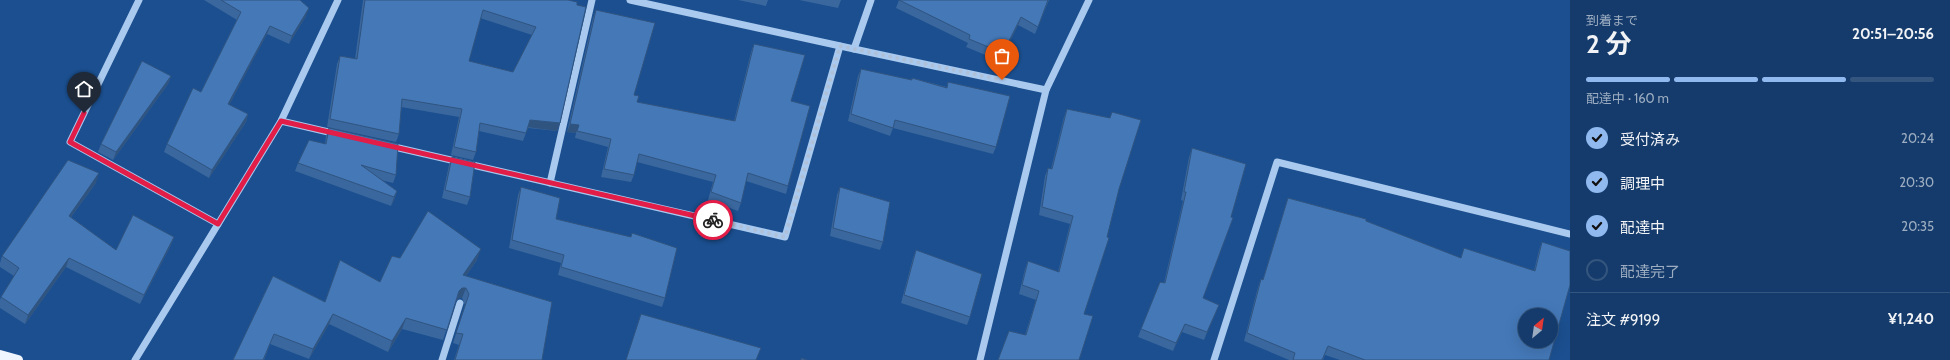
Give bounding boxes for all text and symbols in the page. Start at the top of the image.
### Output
text: 到着まで [1586,12,1638,28]
text: 20:51–20:56 [1852,25,1934,43]
text: 2 分 [1586,28,1632,60]
pin [985,39,1019,80]
icon: bag [991,45,1013,67]
pin [67,72,101,113]
icon: home [73,78,95,100]
text: 配達中 · 160 m [1586,90,1669,106]
icon: check [1586,127,1608,149]
text: 20:24 [1901,130,1934,146]
text: 受付済み [1620,131,1680,149]
icon: check [1586,171,1608,193]
text: 20:30 [1899,174,1934,190]
text: 調理中 [1620,175,1665,193]
courier [693,200,733,240]
icon: bike [702,209,724,231]
icon: check [1586,215,1608,237]
text: 20:35 [1901,218,1934,234]
text: 配達中 [1620,219,1665,237]
text: 配達完了 [1620,263,1680,281]
north arrow [1518,308,1558,348]
map controls [1518,308,1558,348]
text: ¥1,240 [1888,310,1934,328]
text: 注文 #9199 [1586,311,1660,329]

